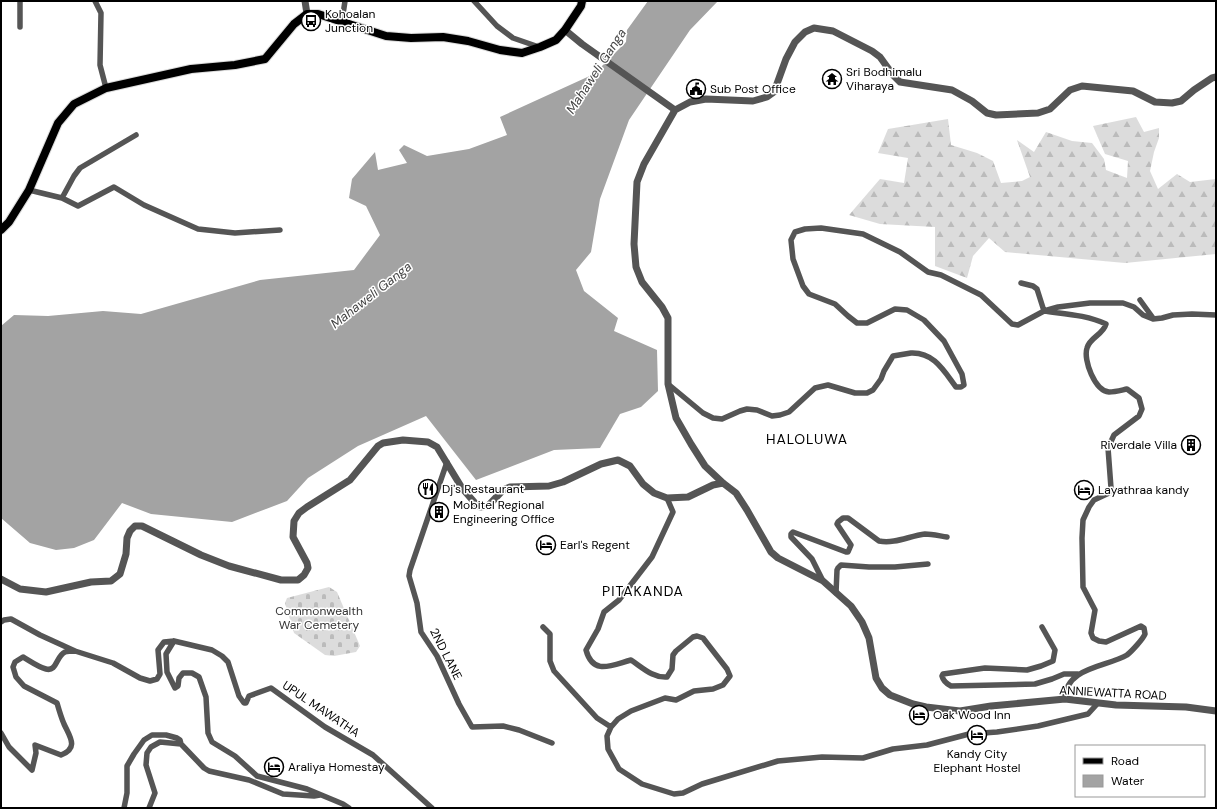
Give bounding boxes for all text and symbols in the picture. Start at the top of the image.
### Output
place label: Kohoalan Junction [325,6,375,36]
bus stop icon: Kohoalan Junction [300,10,322,32]
water label: Mahaweli Ganga [562,25,630,117]
place label: Sri Bodhimalu Viharaya [846,64,922,94]
temple icon: Sri Bodhimalu Viharaya [821,68,843,90]
public building icon: Sub Post Office [685,78,707,100]
place label: Sub Post Office [710,81,796,97]
water label: Mahaweli Ganga [327,258,415,332]
district label: HALOLUWA [766,430,848,448]
building icon: Riverdale Villa [1180,434,1202,456]
place label: Riverdale Villa [1100,437,1177,453]
restaurant icon: Dj's Restaurant [417,478,439,500]
hotel icon: Layathraa kandy [1073,479,1095,501]
place label: Dj's Restaurant [442,481,525,497]
place label: Layathraa kandy [1098,482,1190,498]
place label: Mobitel Regional Engineering Office [453,497,555,527]
building icon: Mobitel Regional Engineering Office [428,501,450,523]
hotel icon: Earl's Regent [535,534,557,556]
place label: Earl's Regent [560,537,630,553]
district label: PITAKANDA [602,582,684,600]
park label: Commonwealth War Cemetery [275,603,363,633]
street label: 2ND LANE [426,625,466,683]
street label: UPUL MAWATHA [279,677,363,741]
street label: ANNIEWATTA ROAD [1059,682,1167,704]
hotel icon: Oak Wood Inn [908,704,930,726]
place label: Oak Wood Inn [933,707,1011,723]
hotel icon: Kandy City Elephant Hostel [966,724,988,746]
legend [1075,745,1205,797]
place label: Kandy City Elephant Hostel [933,746,1021,776]
text: Road [1111,753,1139,769]
hotel icon: Araliya Homestay [263,756,285,778]
place label: Araliya Homestay [288,759,385,775]
text: Water [1111,773,1145,789]

